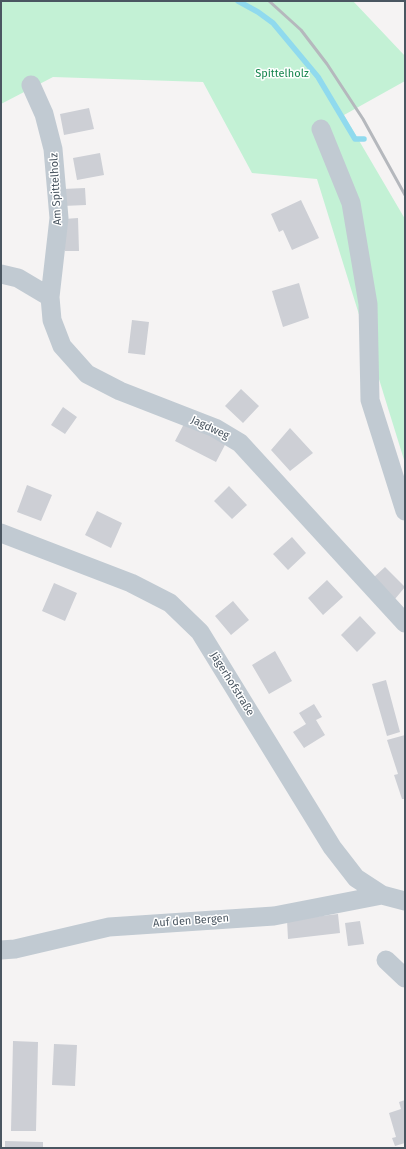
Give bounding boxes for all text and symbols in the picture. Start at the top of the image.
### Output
park label: Spittelholz [255,67,309,81]
street label: Am Spittelholz [48,153,64,225]
street label: Jagdweg [189,413,231,443]
street label: Jägerhofstraße [207,650,257,718]
street label: Auf den Bergen [153,912,229,930]

